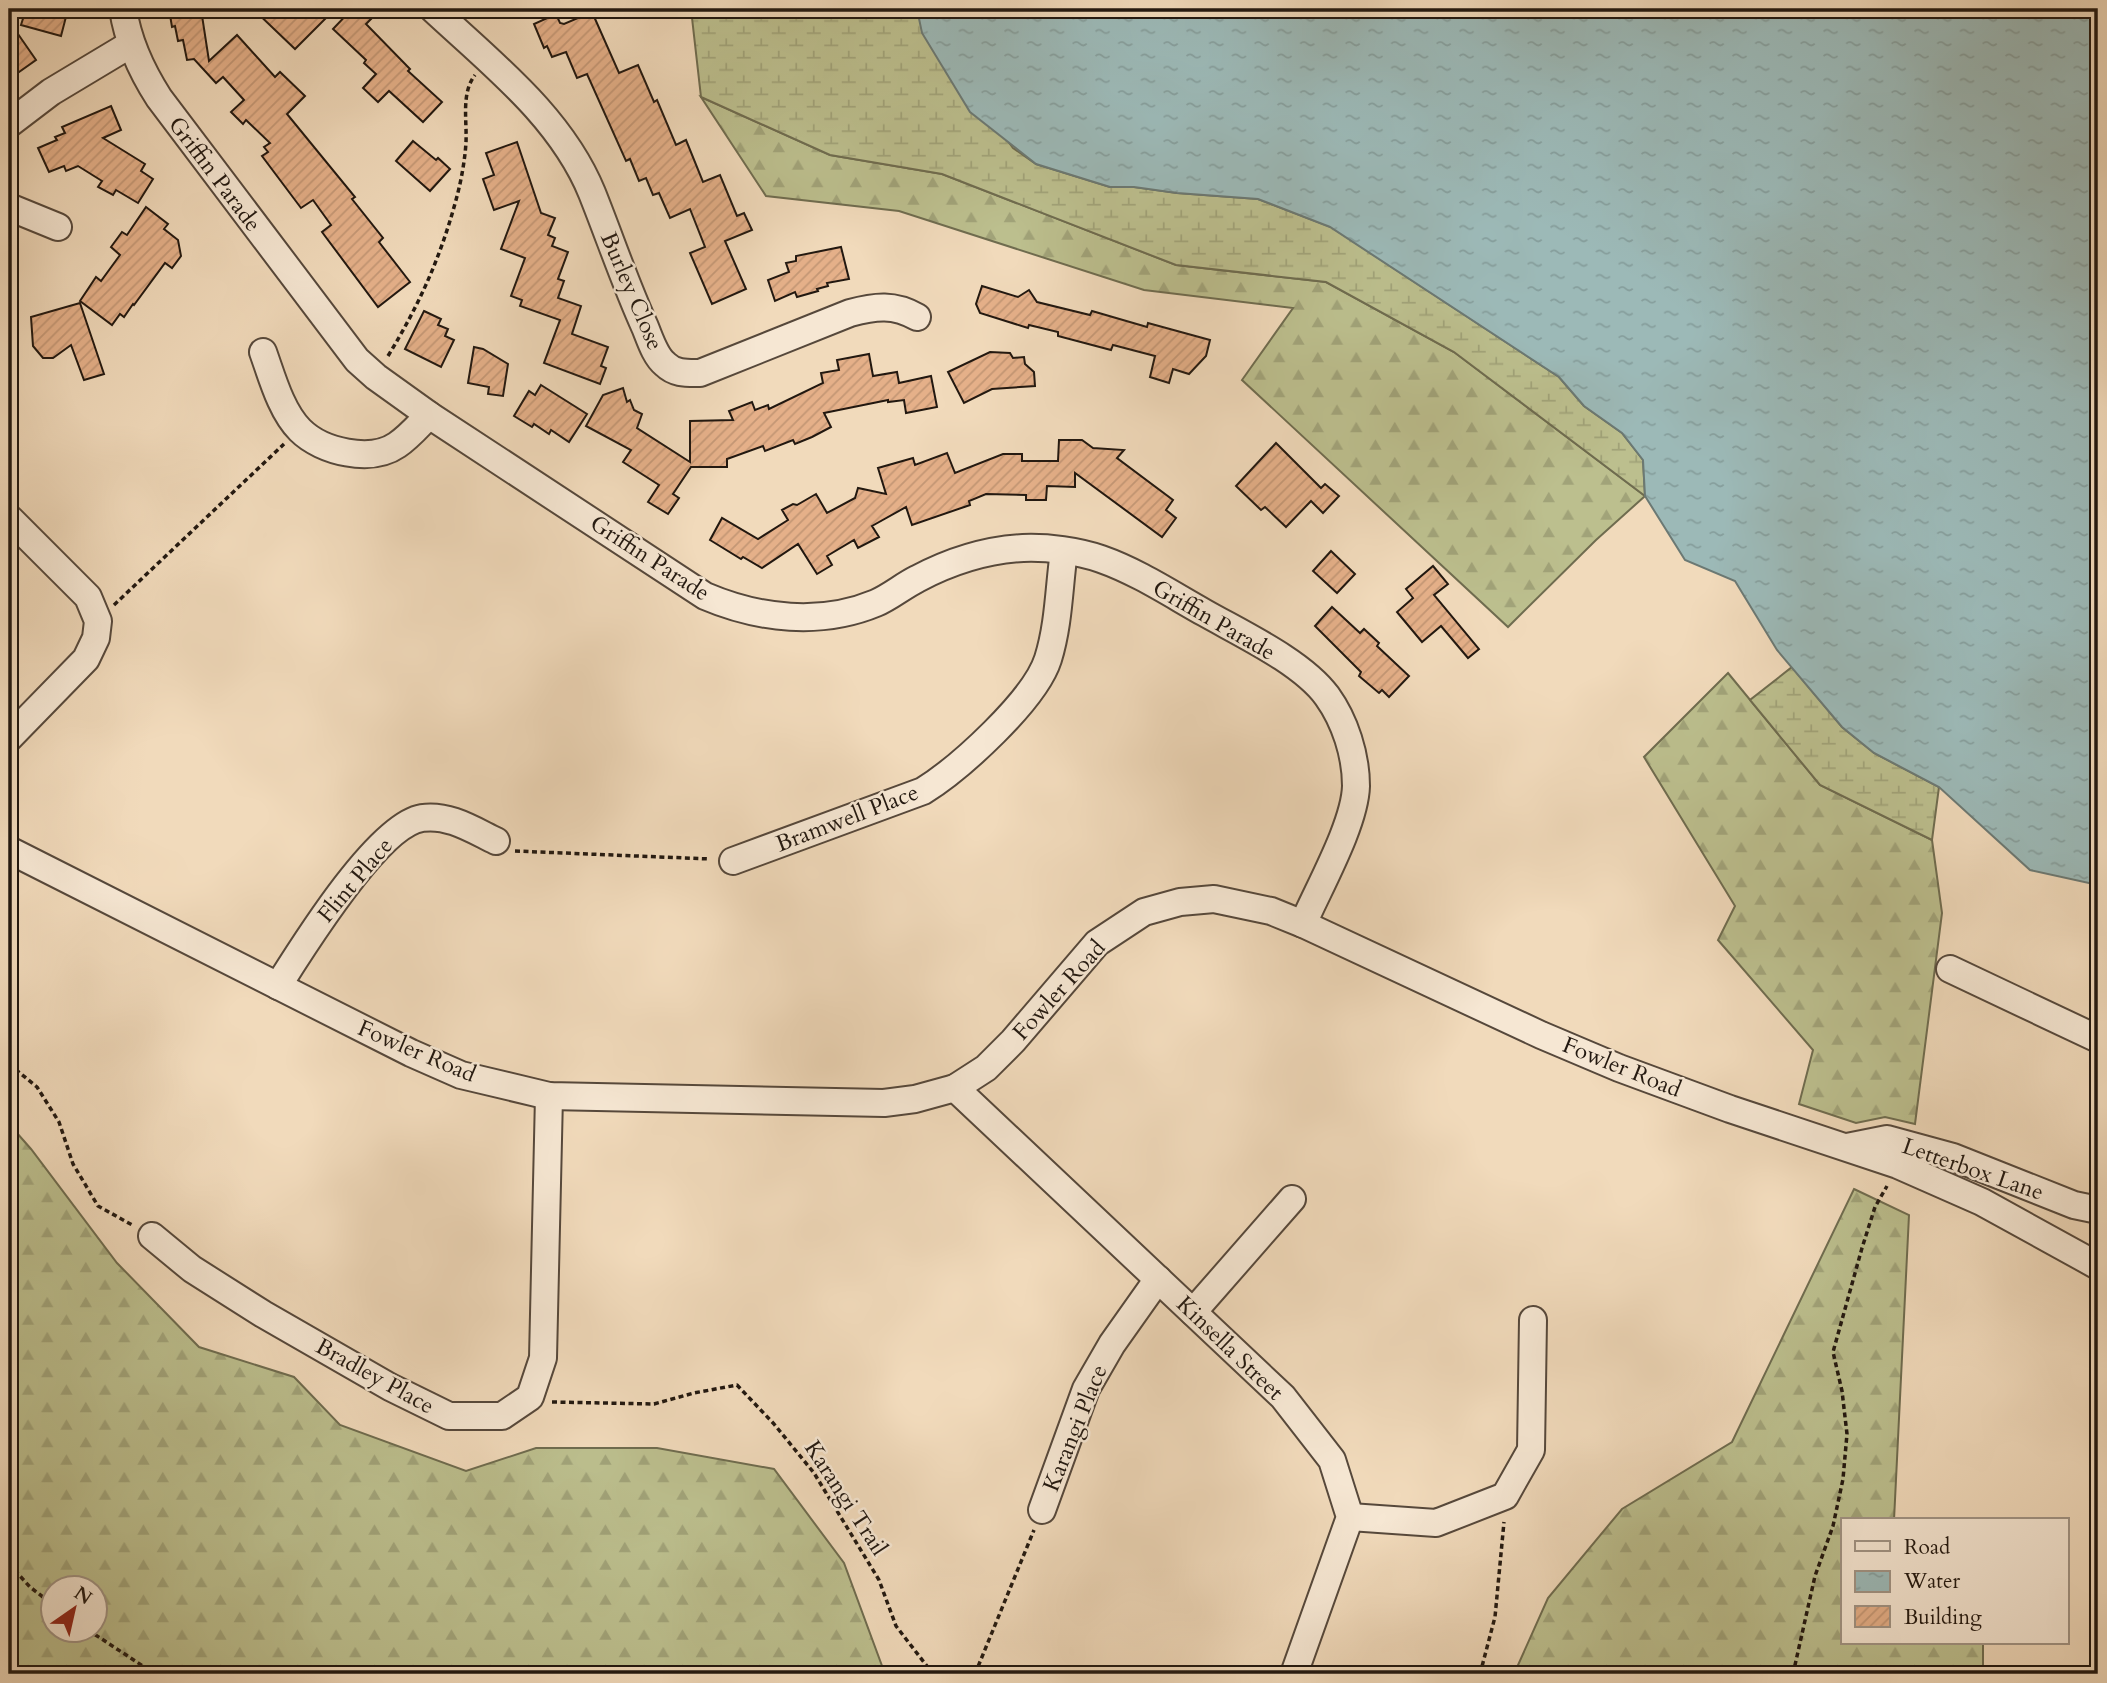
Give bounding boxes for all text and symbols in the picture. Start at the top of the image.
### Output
street label: Griffin Parade [161,110,269,238]
street label: Burley Close [593,227,671,355]
street label: Griffin Parade [584,508,716,608]
street label: Griffin Parade [1147,572,1281,668]
street label: Bramwell Place [771,777,923,859]
street label: Flint Place [310,831,400,929]
street label: Fowler Road [1006,932,1113,1047]
street label: Fowler Road [353,1012,481,1090]
street label: Fowler Road [1558,1029,1687,1105]
street label: Letterbox Lane [1898,1130,2048,1208]
street label: Kinsella Street [1170,1289,1290,1407]
street label: Bradley Place [310,1331,440,1421]
street label: Karangi Place [1035,1360,1115,1496]
street label: Karangi Trail [797,1434,895,1562]
legend [1841,1518,2068,1644]
text: Road [1904,1533,1950,1562]
text: Water [1903,1567,1960,1596]
north arrow [38,1574,108,1644]
text: N [69,1580,97,1611]
text: Building [1904,1603,1982,1632]

